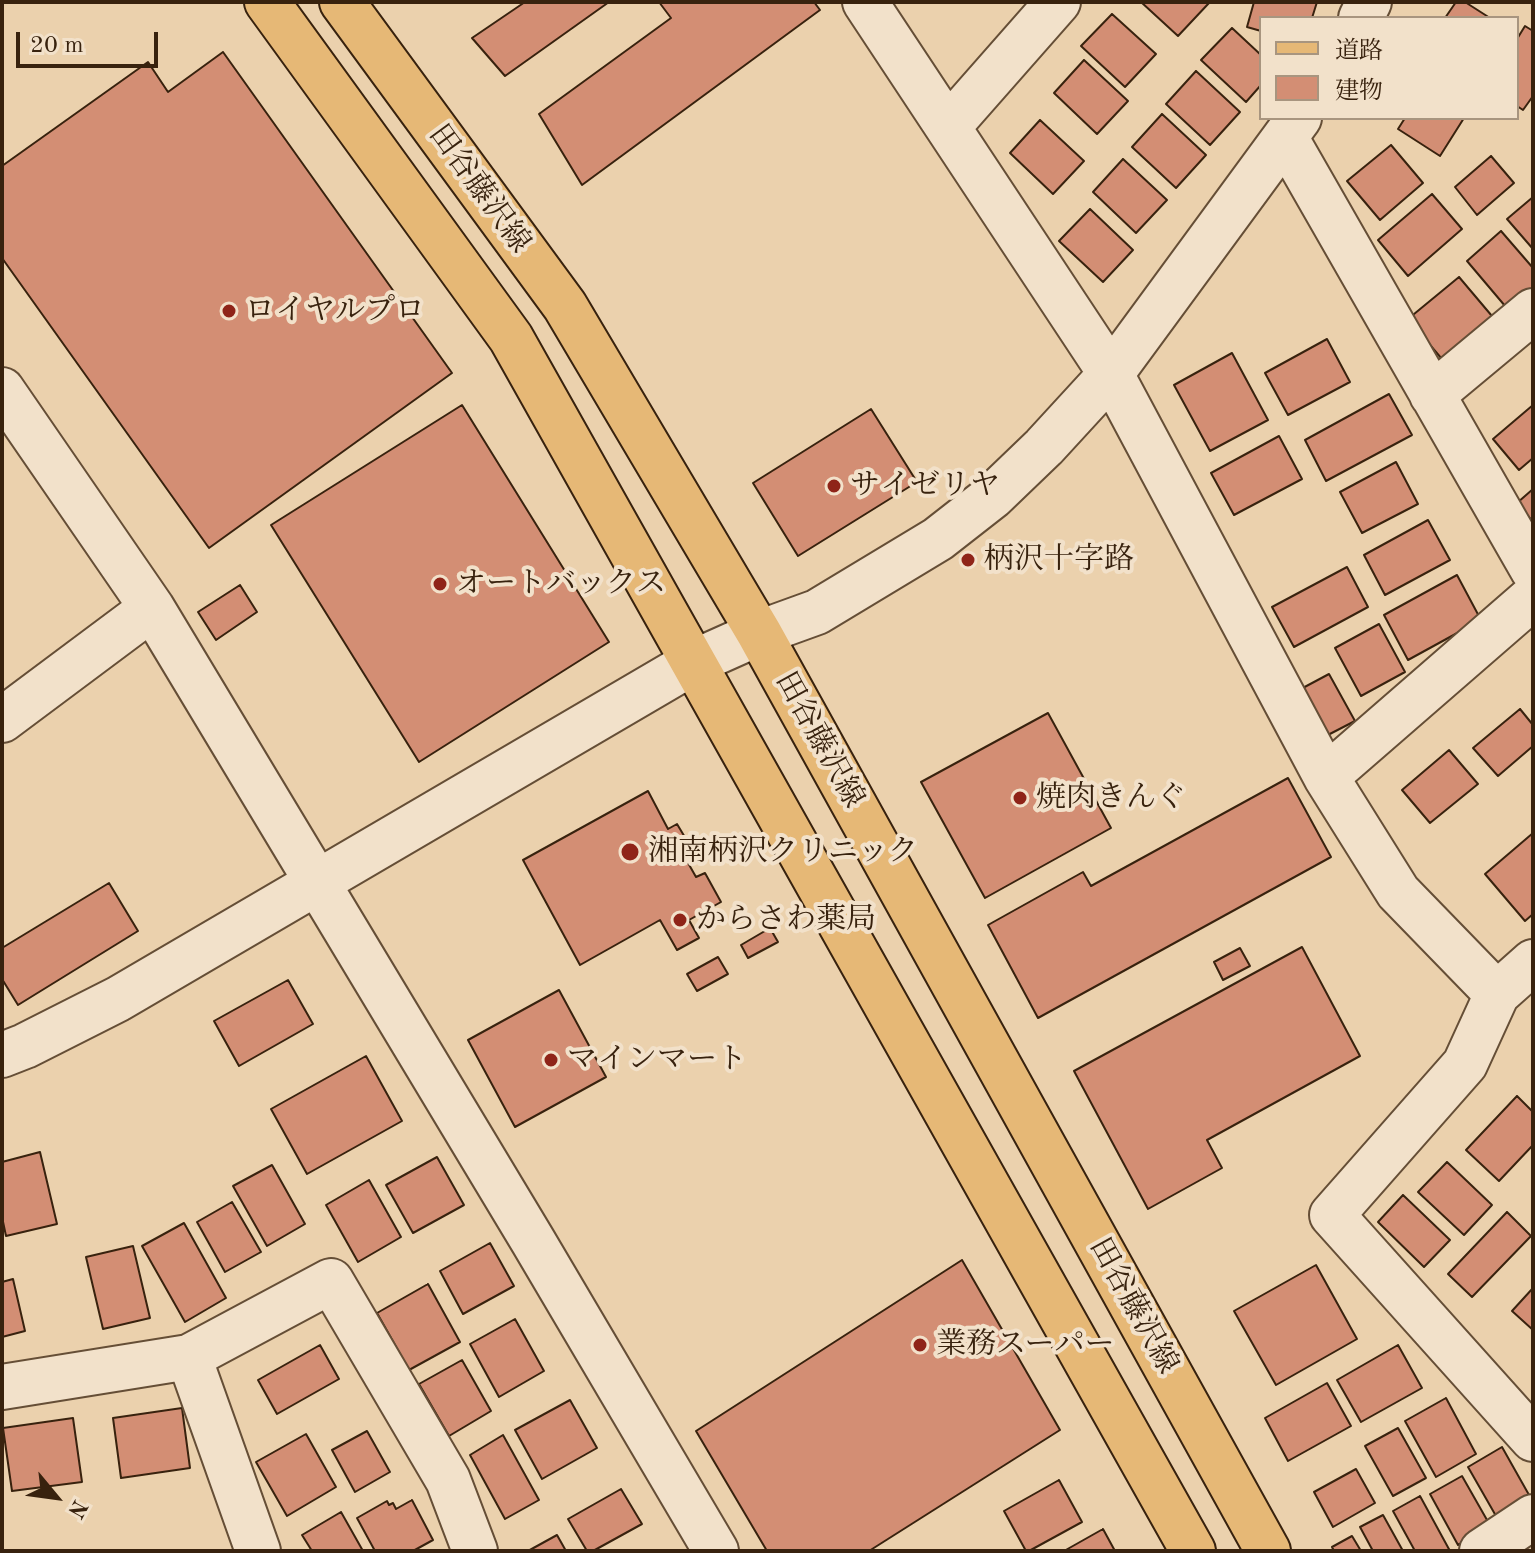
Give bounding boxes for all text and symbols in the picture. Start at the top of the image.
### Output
scale bar [20,16,162,66]
legend [1259,16,1519,120]
text: 20 m [30,34,84,58]
text: 道路 [1335,40,1383,64]
text: 建物 [1335,80,1383,104]
street label: 田谷藤沢線 [420,118,538,260]
place label: ロイヤルプロ [245,293,425,329]
marker: ロイヤルプロ [220,302,238,320]
place label: サイゼリヤ [850,468,1000,504]
marker: サイゼリヤ [825,477,843,495]
place label: 柄沢十字路 [984,542,1134,578]
marker: 柄沢十字路 [959,551,977,569]
place label: オートバックス [456,566,666,602]
marker: オートバックス [431,575,449,593]
street label: 田谷藤沢線 [767,666,871,814]
place label: 焼肉きんぐ [1036,780,1186,816]
marker: 焼肉きんぐ [1011,789,1029,807]
place label: 湘南柄沢クリニック [648,834,918,870]
marker: 湘南柄沢クリニック [619,841,641,863]
place label: からさわ薬局 [696,902,876,938]
marker: からさわ薬局 [671,911,689,929]
place label: マインマート [567,1042,747,1078]
marker: マインマート [542,1051,560,1069]
street label: 田谷藤沢線 [1081,1232,1185,1380]
place label: 業務スーパー [936,1327,1114,1363]
marker: 業務スーパー [911,1336,929,1354]
north arrow [16,1457,96,1537]
text: N [63,1496,91,1521]

